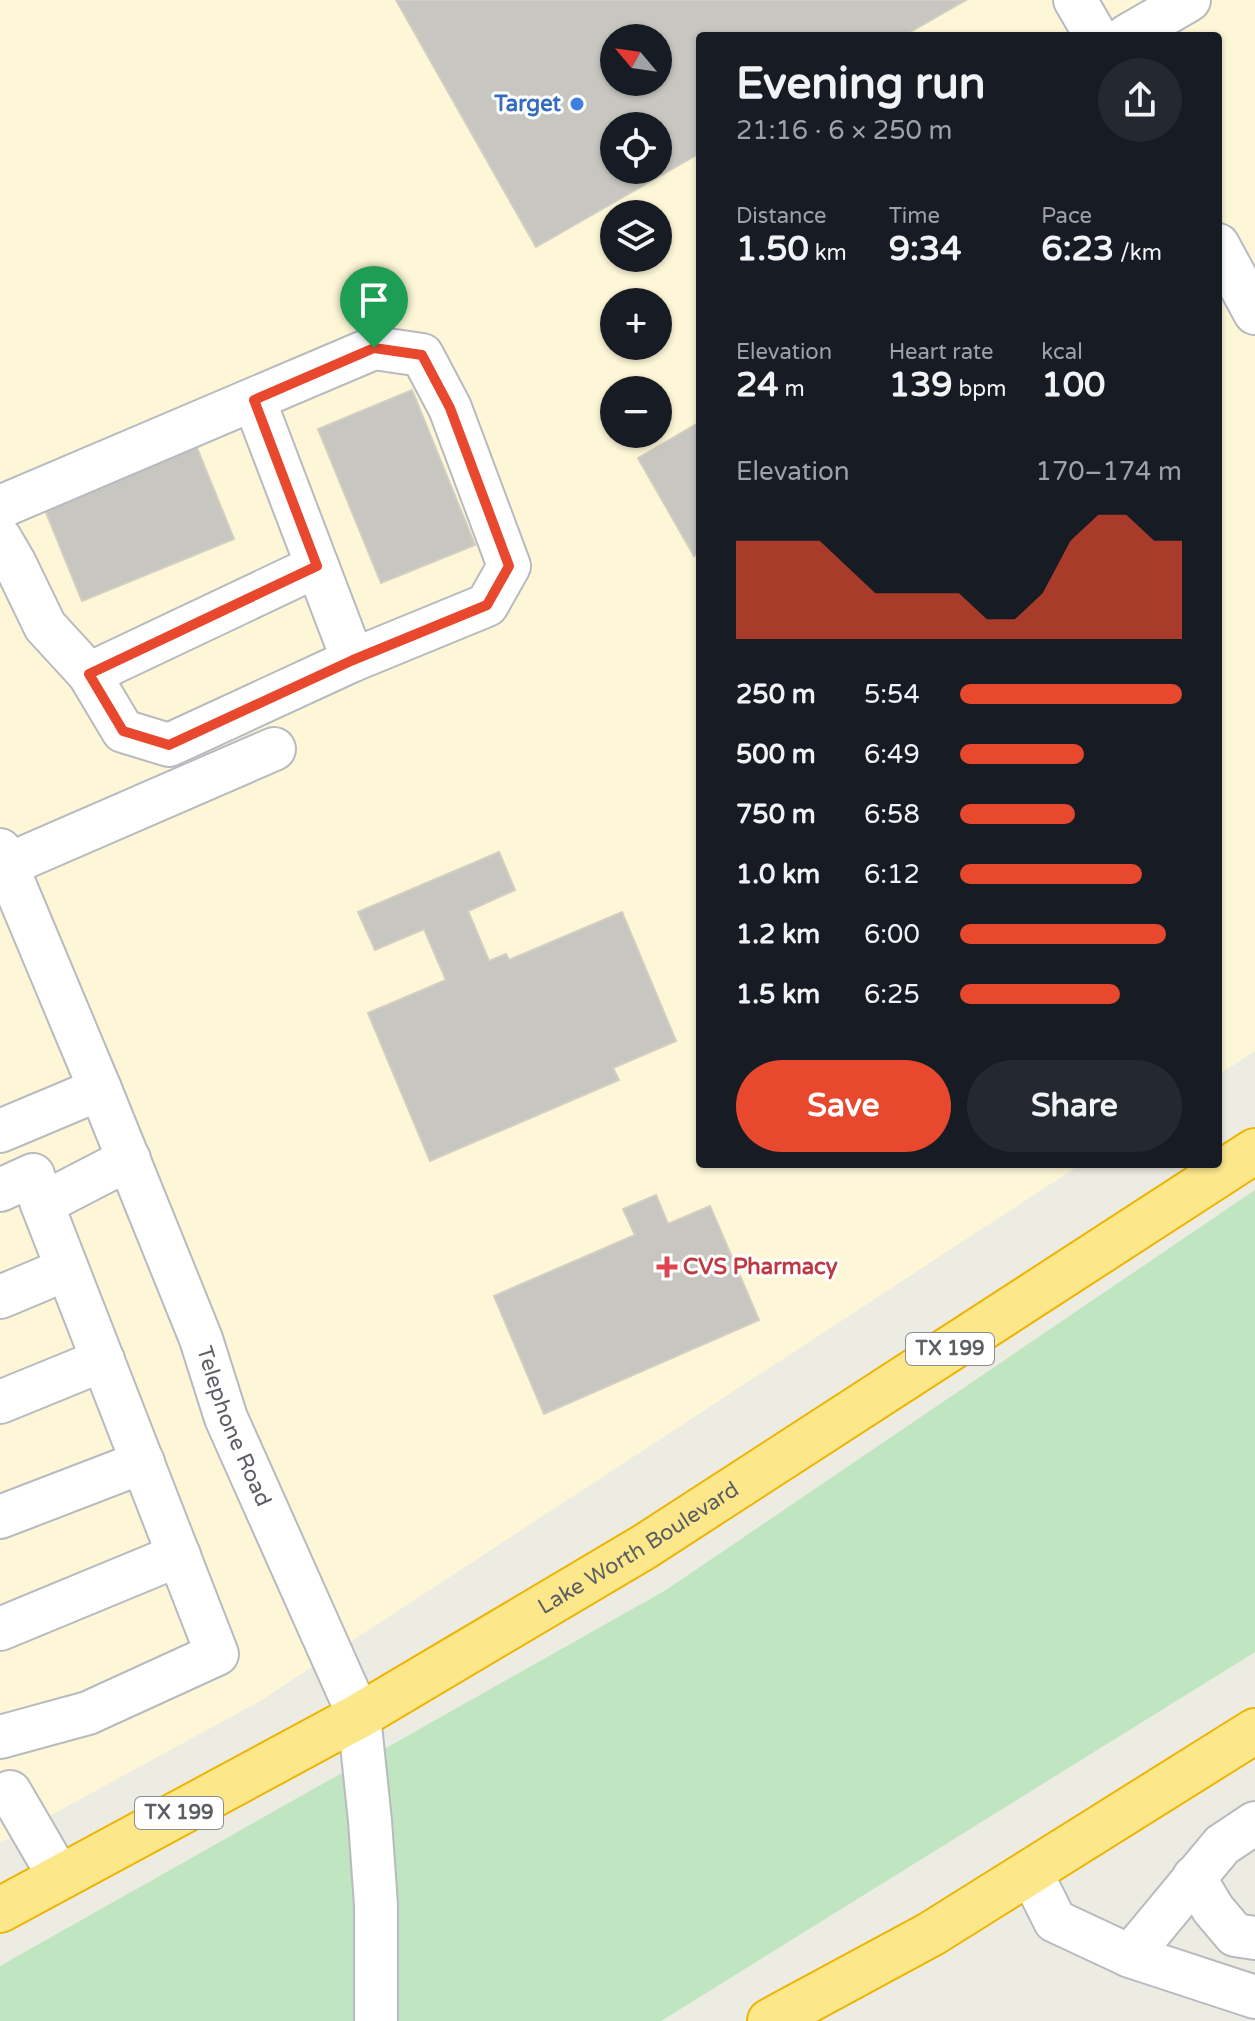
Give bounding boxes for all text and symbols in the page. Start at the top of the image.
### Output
north arrow [600,24,672,96]
map controls [600,24,672,448]
text: Evening run [736,58,985,111]
button: share [1098,58,1182,142]
place label: Target [493,91,562,117]
marker: Target [568,95,586,113]
button: locate [600,112,672,184]
text: 21:16 · 6 × 250 m [736,115,952,146]
button: layers [600,200,672,272]
text: Distance [736,203,827,229]
text: Time [889,203,940,229]
text: Pace [1041,203,1092,229]
text: 1.50 [736,229,809,270]
text: 9:34 [889,229,962,270]
text: 6:23 [1041,229,1114,270]
text: km [809,240,847,266]
text: /km [1114,240,1162,266]
pin [340,266,408,348]
icon: arrive [352,278,396,322]
button: + [600,288,672,360]
text: Elevation [736,339,832,365]
text: Heart rate [889,339,994,365]
text: kcal [1041,339,1083,365]
text: 24 [736,365,779,406]
text: 139 [889,365,953,406]
text: 100 [1041,365,1105,406]
button: − [600,376,672,448]
text: m [779,376,805,402]
text: bpm [953,376,1006,402]
text: Elevation [736,456,850,487]
text: 170–174 m [1036,456,1182,487]
text: 250 m [736,679,816,710]
text: 5:54 [864,679,920,710]
text: 500 m [736,739,816,770]
text: 6:49 [864,739,920,770]
text: 750 m [736,799,816,830]
text: 6:58 [864,799,920,830]
text: 1.0 km [736,859,820,890]
text: 6:12 [864,859,920,890]
text: 1.2 km [736,919,820,950]
text: 6:00 [864,919,920,950]
text: 1.5 km [736,979,820,1010]
text: 6:25 [864,979,920,1010]
button: Save [736,1060,951,1152]
button: Share [967,1060,1182,1152]
place label: CVS Pharmacy [683,1254,838,1280]
marker: CVS Pharmacy [658,1258,676,1276]
road number: TX 199 [906,1333,994,1365]
street label: Telephone Road [191,1343,277,1510]
street label: Lake Worth Boulevard [533,1476,744,1620]
road number: TX 199 [135,1797,223,1829]

